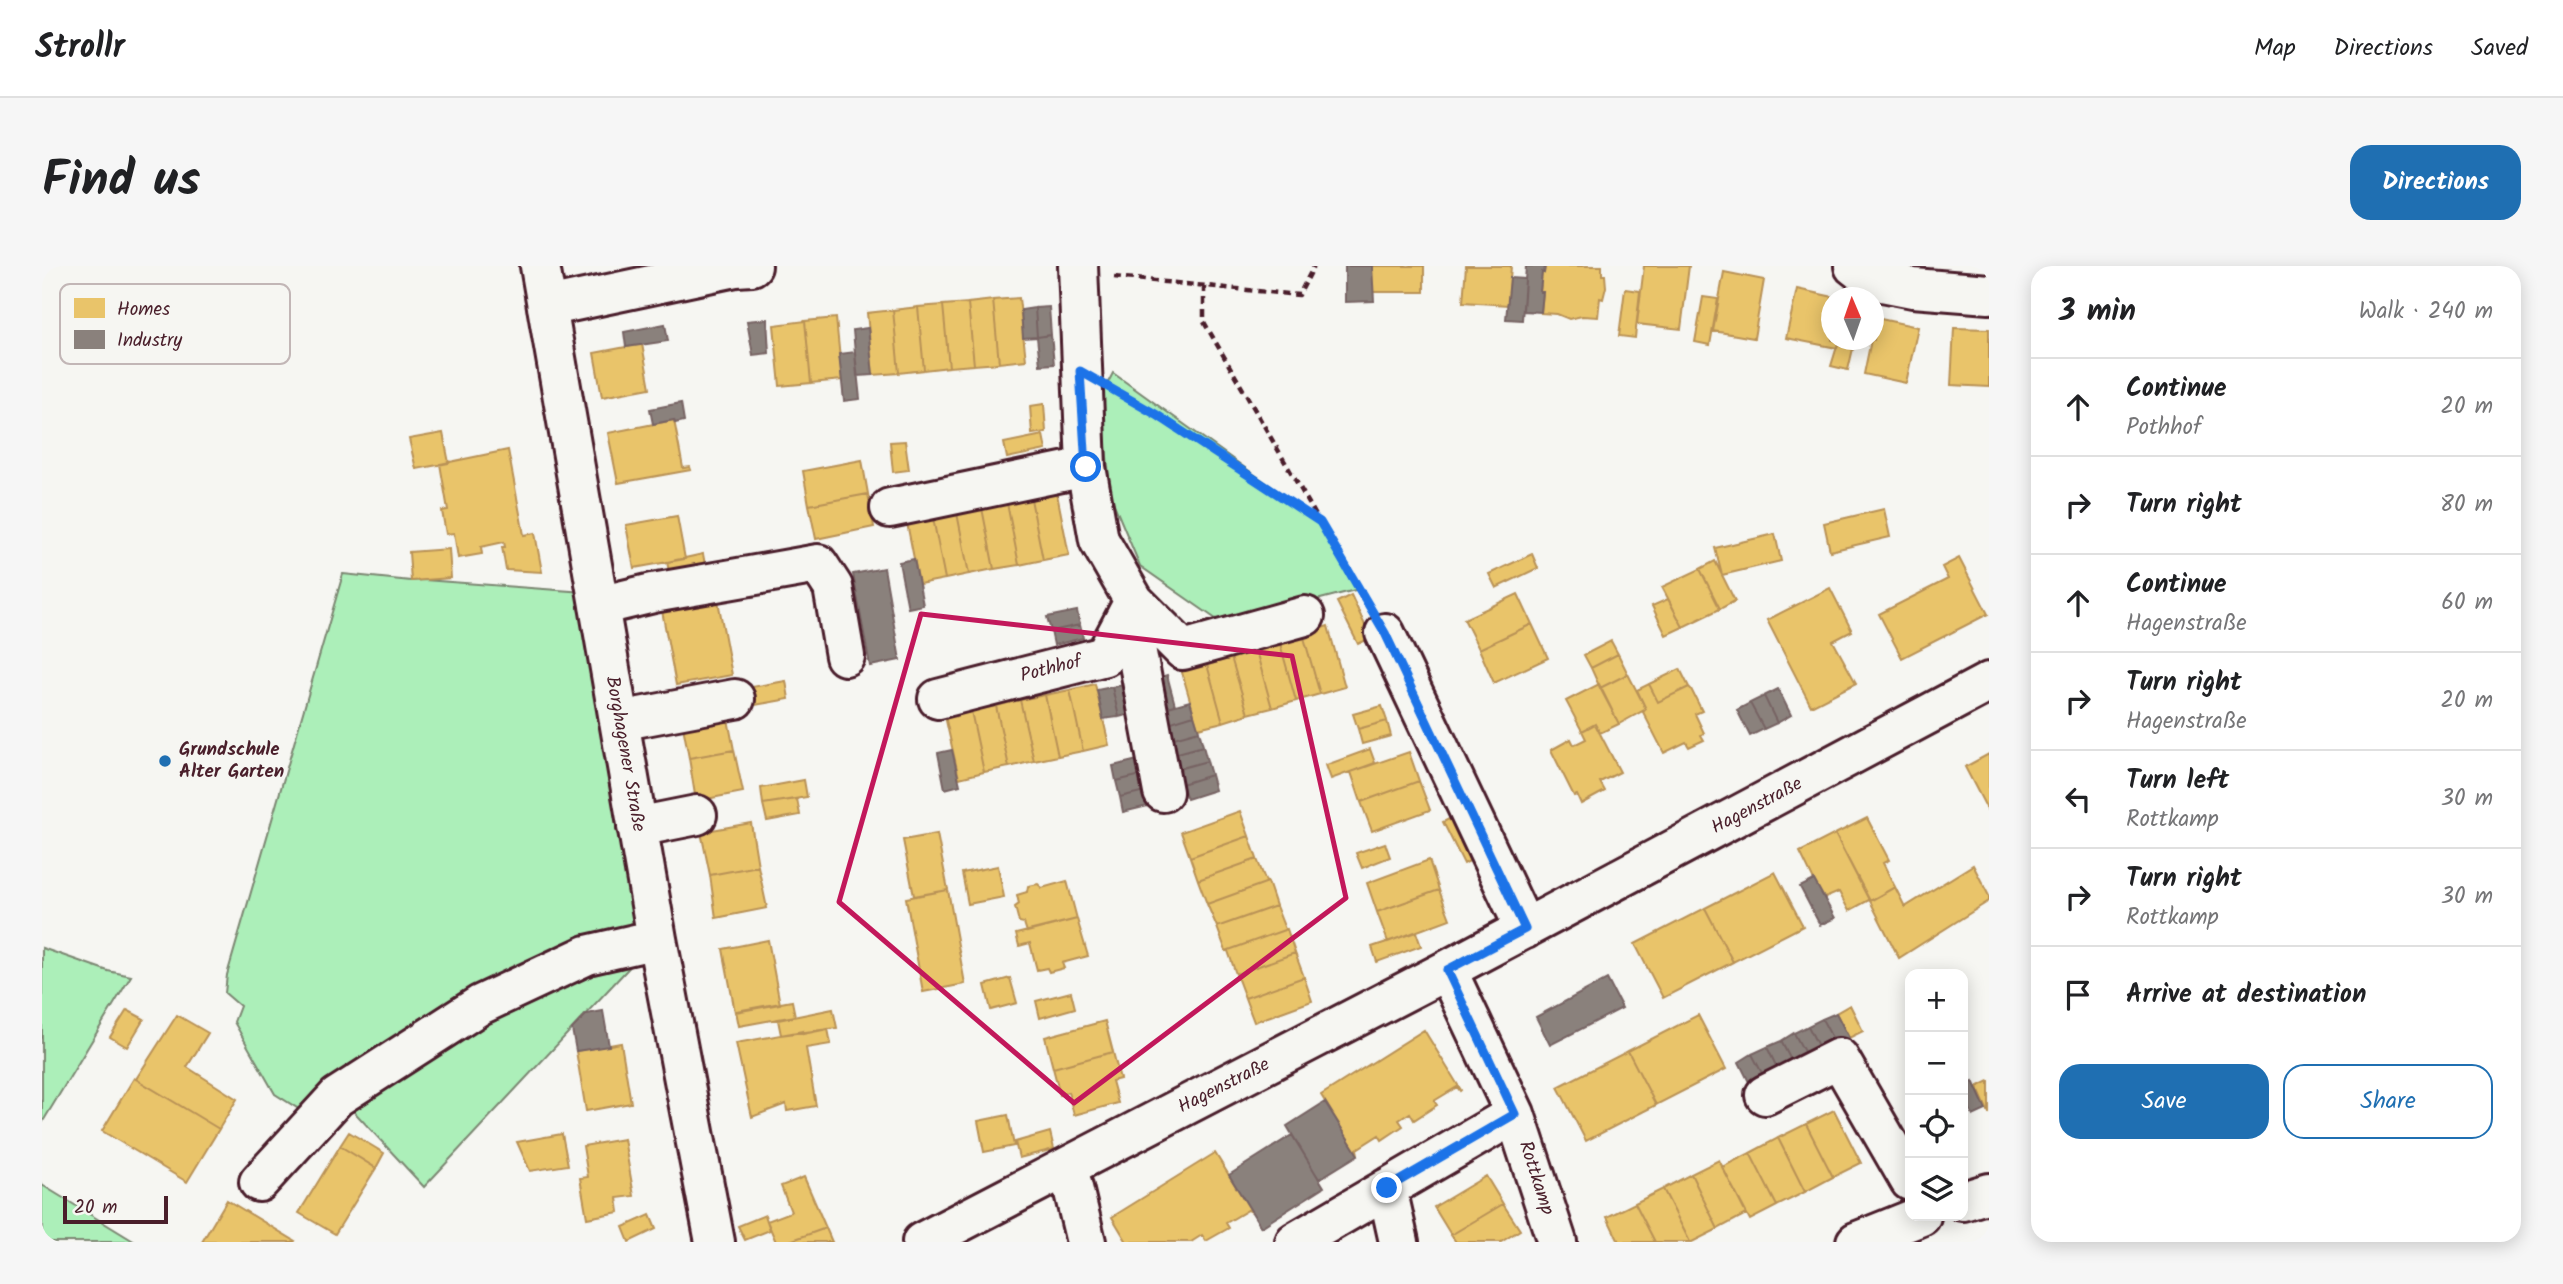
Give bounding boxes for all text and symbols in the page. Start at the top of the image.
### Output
text: Strollr [35,22,125,75]
text: Map [2254,29,2296,68]
text: Directions [2334,29,2433,68]
text: Saved [2471,29,2528,68]
text: Find us [42,143,200,221]
button: Directions [2350,145,2521,220]
legend [60,284,290,364]
north arrow [1821,287,1884,350]
text: 3 min [2059,288,2136,336]
text: Walk · 240 m [2359,294,2493,330]
text: Homes [117,295,170,325]
text: Industry [117,326,183,356]
text: Continue [2126,368,2227,410]
icon: ahead [2059,388,2097,426]
text: 20 m [2441,389,2493,425]
text: Pothhof [2126,410,2202,446]
route start [1070,451,1101,482]
text: Turn right [2126,484,2242,526]
icon: right [2059,486,2097,524]
text: 80 m [2440,487,2493,523]
text: Continue [2126,564,2227,606]
icon: ahead [2059,584,2097,622]
text: 60 m [2441,585,2493,621]
text: Hagenstraße [2126,606,2247,642]
street label: Pothhof [1017,646,1087,691]
text: Turn right [2126,662,2242,704]
street label: Borghagener Straße [597,674,654,835]
icon: right [2059,682,2097,720]
text: 20 m [2441,683,2493,719]
text: Hagenstraße [2126,704,2247,740]
place label: Grundschule Alter Garten [179,735,284,787]
marker: Grundschule Alter Garten [157,753,173,769]
text: Turn left [2126,760,2229,802]
street label: Hagenstraße [1706,769,1808,843]
icon: left [2059,780,2097,818]
text: 30 m [2441,781,2493,817]
text: Rottkamp [2126,802,2219,838]
text: Turn right [2126,858,2242,900]
icon: right [2059,878,2097,916]
text: 30 m [2441,879,2493,915]
text: Rottkamp [2126,900,2219,936]
map controls [1905,969,1968,1221]
button: + [1905,969,1968,1032]
text: Arrive at destination [2126,974,2366,1016]
icon: arrive [2059,976,2097,1014]
button: − [1905,1032,1968,1095]
street label: Hagenstraße [1173,1050,1276,1122]
button: Save [2059,1064,2269,1139]
button: Share [2283,1064,2493,1139]
button: locate [1905,1095,1968,1158]
street label: Rottkamp [1510,1137,1562,1219]
button: layers [1905,1158,1968,1221]
route end [1371,1172,1402,1203]
scale bar [63,1193,168,1225]
text: 20 m [74,1193,117,1223]

